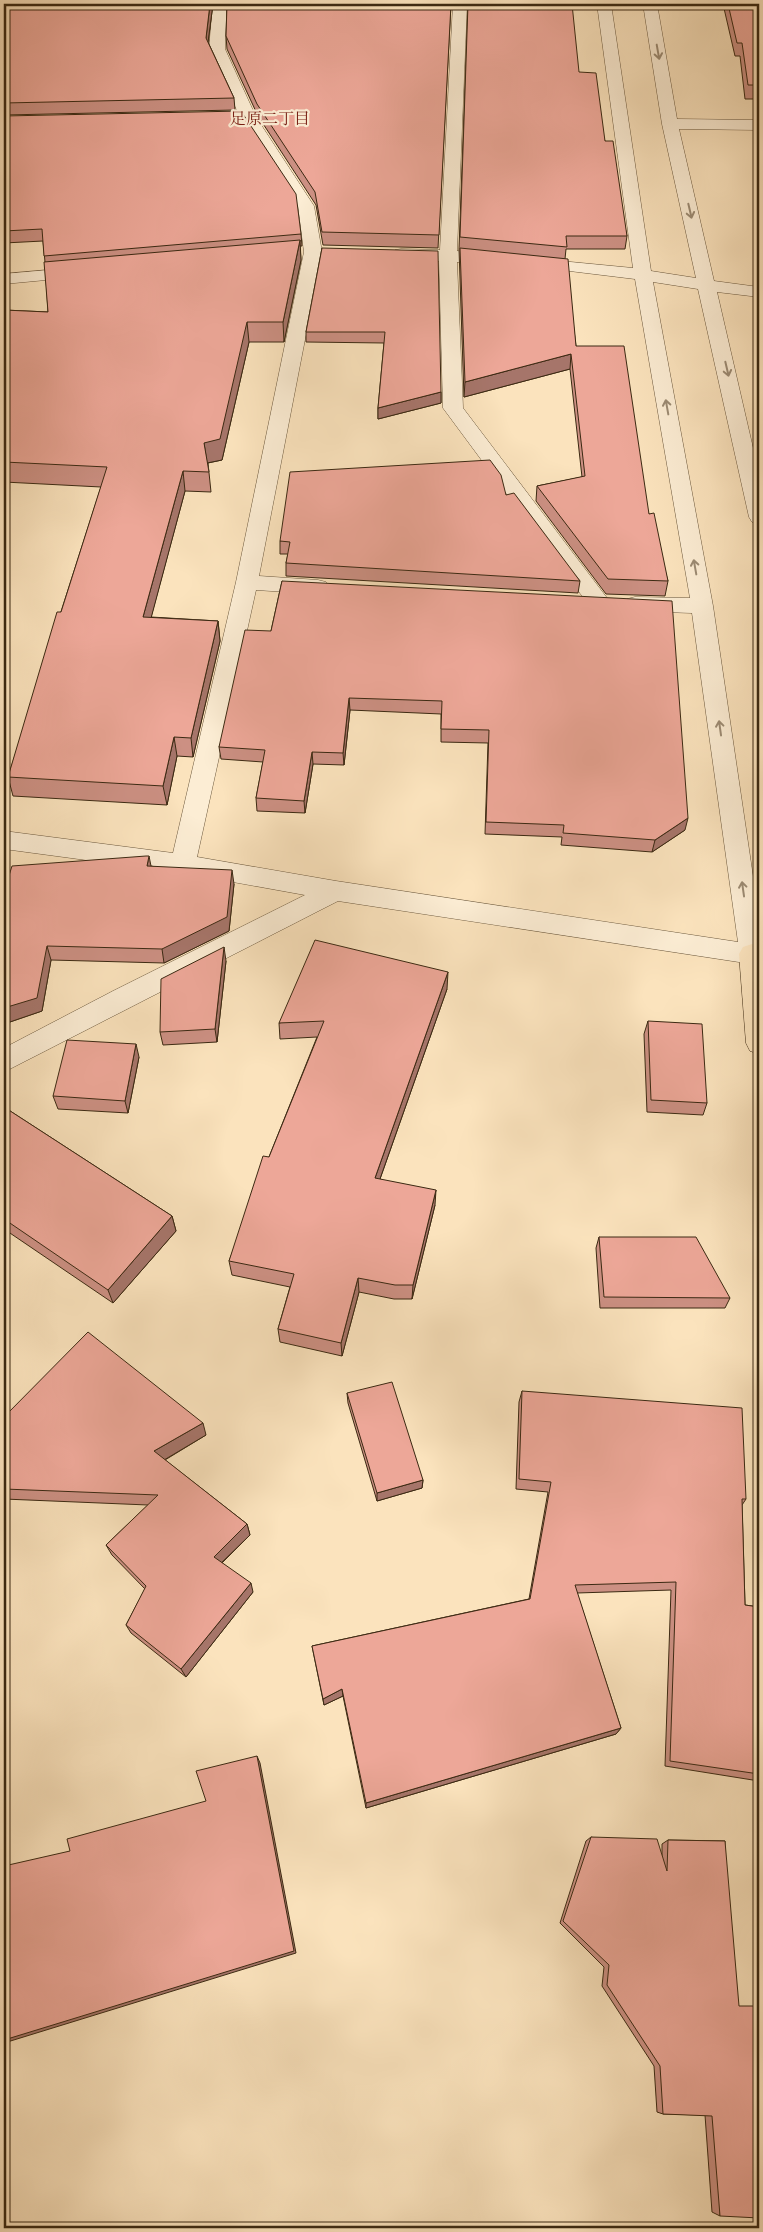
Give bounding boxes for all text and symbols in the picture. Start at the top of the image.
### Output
one-way arrow [653,43,663,59]
district label: 足原二丁目 [230,109,310,132]
one-way arrow [686,202,695,218]
one-way arrow [722,361,732,377]
one-way arrow [661,400,671,416]
one-way arrow [690,560,699,576]
one-way arrow [714,720,724,736]
one-way arrow [738,881,748,897]

